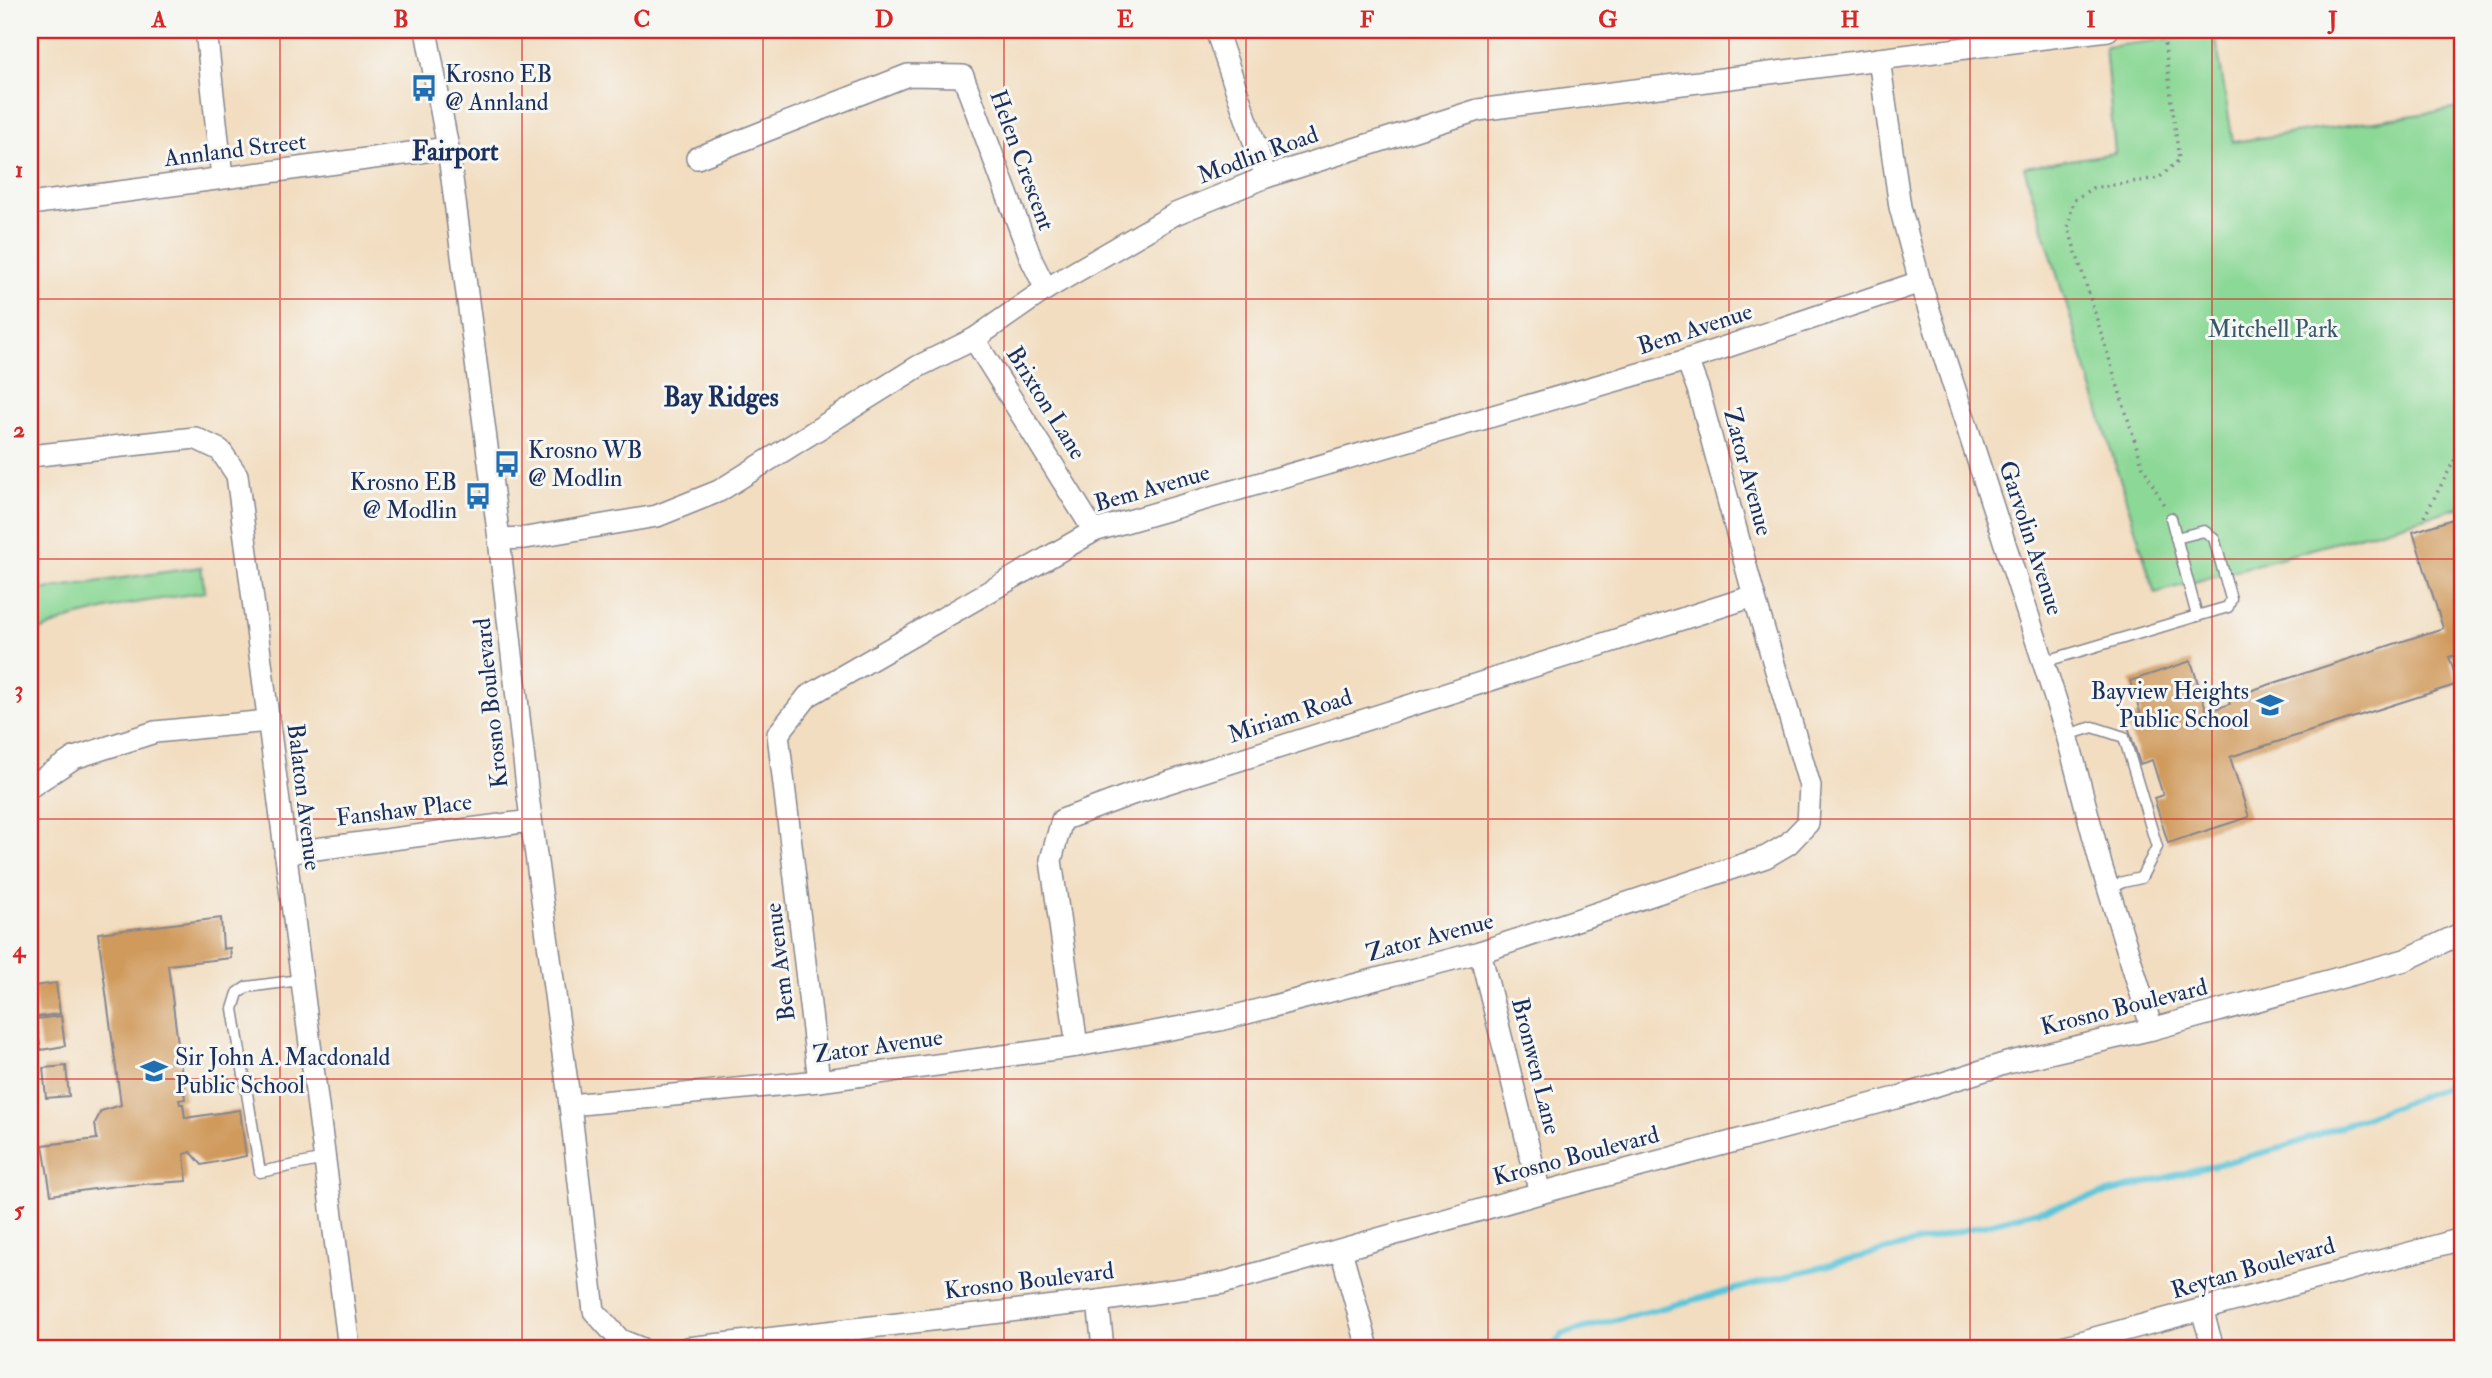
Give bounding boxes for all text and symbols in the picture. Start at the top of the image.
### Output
text: A [151,5,167,34]
text: B [393,5,409,34]
text: C [634,5,650,34]
text: D [875,5,893,34]
text: E [1117,5,1134,34]
text: F [1360,5,1375,34]
text: G [1598,5,1618,34]
text: H [1841,5,1860,34]
text: I [2086,5,2096,34]
text: J [2327,5,2338,35]
place label: Krosno EB @ Annland [445,59,552,118]
bus stop icon: Krosno EB @ Annland [409,73,439,103]
street label: Helen Crescent [982,86,1062,235]
street label: Modlin Road [1193,119,1323,191]
street label: Annland Street [161,126,308,174]
district label: Fairport [412,136,499,169]
text: 1 [15,155,23,184]
street label: Bem Avenue [1634,296,1756,362]
park label: Mitchell Park [2208,314,2339,345]
street label: Brixton Lane [999,341,1093,465]
district label: Bay Ridges [663,382,779,415]
street label: Zator Avenue [1716,405,1780,539]
text: 2 [13,415,25,444]
place label: Krosno WB @ Modlin [528,435,642,494]
bus stop icon: Krosno WB @ Modlin [492,449,522,479]
street label: Bem Avenue [1091,457,1213,519]
street label: Garvolin Avenue [1991,457,2071,619]
place label: Krosno EB @ Modlin [350,467,457,526]
bus stop icon: Krosno EB @ Modlin [463,481,493,511]
street label: Krosno Boulevard [467,616,515,790]
text: 3 [15,675,23,704]
place label: Bayview Heights Public School [2091,676,2249,735]
street label: Miriam Road [1224,681,1356,751]
school or university icon: Bayview Heights Public School [2255,690,2285,720]
street label: Balaton Avenue [280,722,328,872]
street label: Fanshaw Place [334,786,474,834]
street label: Bem Avenue [757,901,803,1023]
street label: Zator Avenue [1363,905,1497,969]
text: 4 [12,935,27,964]
street label: Krosno Boulevard [2037,971,2211,1043]
street label: Bronwen Lane [1504,994,1568,1138]
street label: Zator Avenue [811,1022,945,1070]
place label: Sir John A. Macdonald Public School [175,1042,390,1101]
school or university icon: Sir John A. Macdonald Public School [139,1056,169,1086]
street label: Krosno Boulevard [1489,1119,1663,1193]
text: 5 [14,1195,25,1224]
street label: Reytan Boulevard [2167,1230,2339,1306]
street label: Krosno Boulevard [942,1255,1116,1307]

